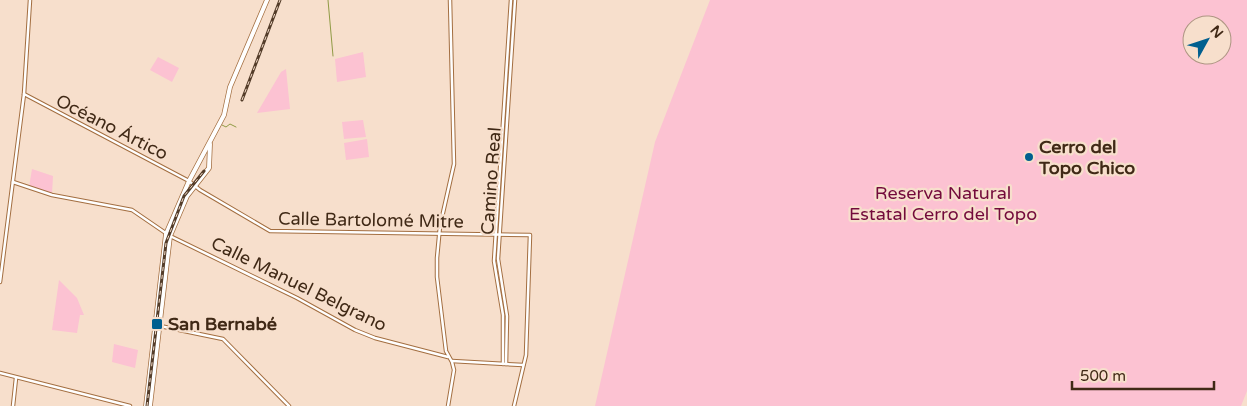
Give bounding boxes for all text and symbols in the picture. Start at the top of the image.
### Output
north arrow [1182,15,1232,65]
text: N [1206,22,1227,42]
street label: Océano Ártico [52,89,172,165]
street label: Camino Real [476,126,506,236]
place label: Cerro del Topo Chico [1038,136,1135,179]
marker: Cerro del Topo Chico [1023,151,1035,163]
park label: Reserva Natural Estatal Cerro del Topo [849,182,1037,225]
street label: Calle Bartolomé Mitre [278,207,464,233]
street label: Calle Manuel Belgrano [208,232,390,336]
place label: San Bernabé [168,313,277,335]
marker: San Bernabé [150,317,164,331]
scale bar [1072,358,1214,390]
text: 500 m [1080,367,1126,385]

